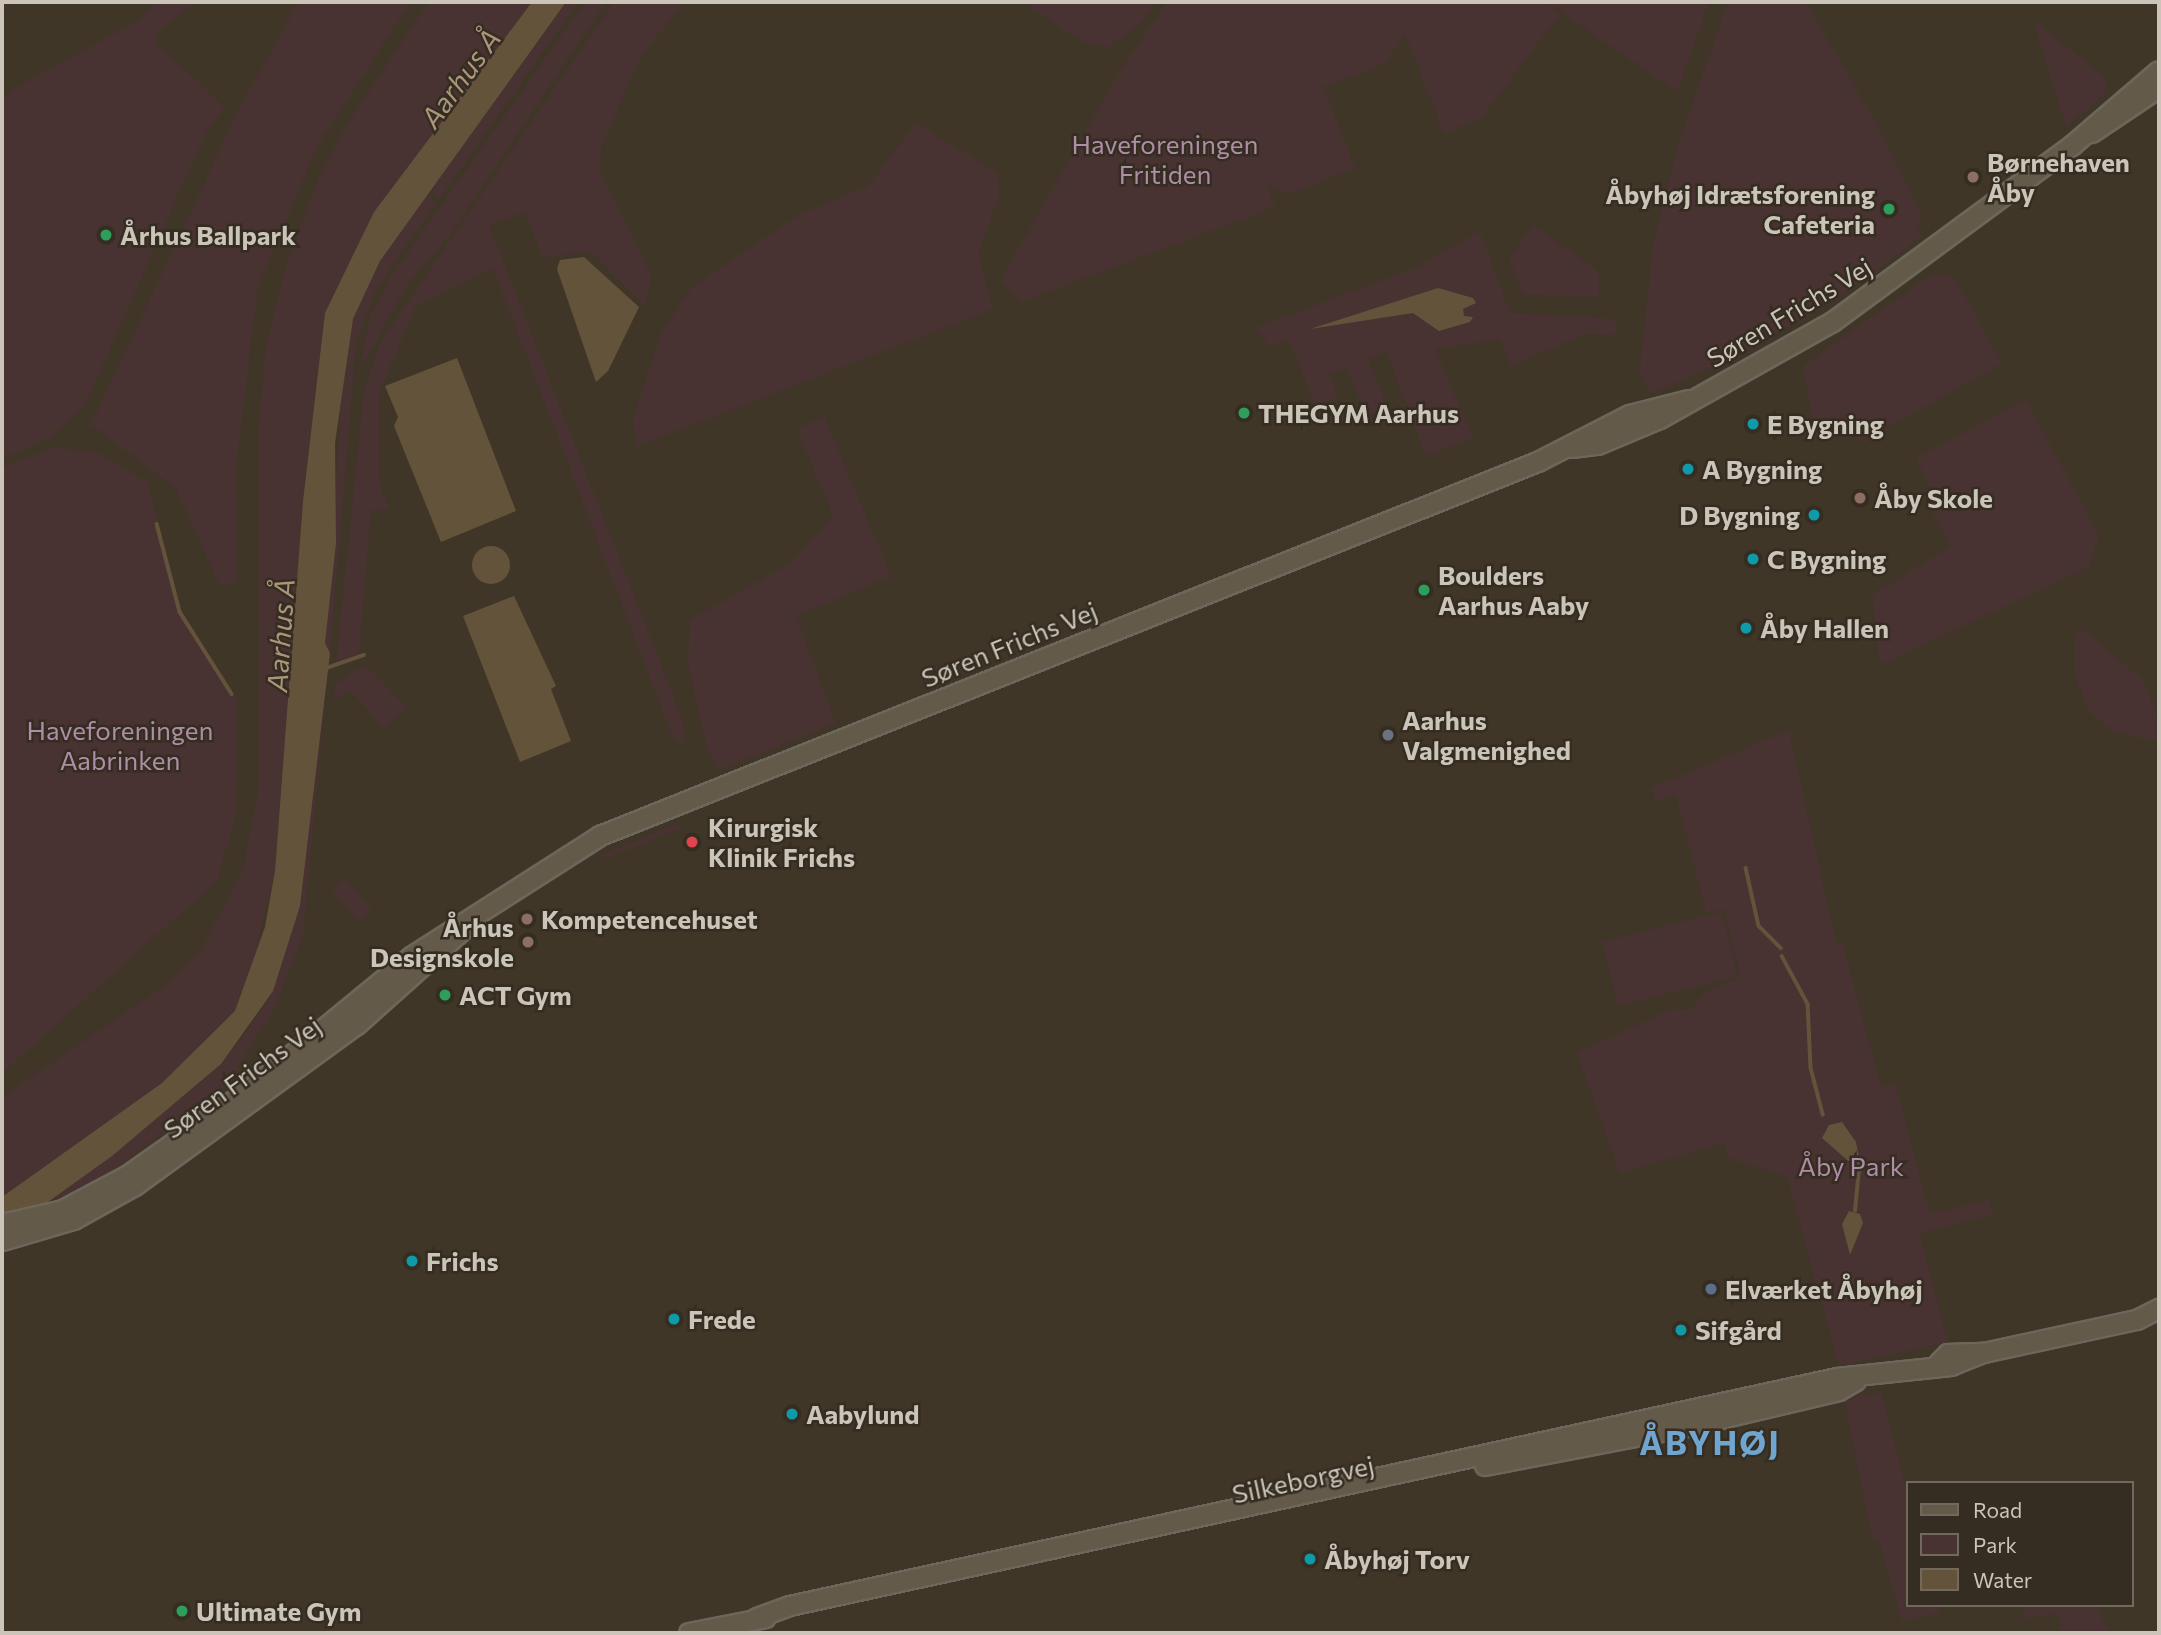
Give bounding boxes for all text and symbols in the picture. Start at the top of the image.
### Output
water label: Aarhus Å [413,22,507,134]
park label: Haveforeningen Fritiden [1072,128,1258,190]
place label: Børnehaven Åby [1987,146,2130,208]
marker: Børnehaven Åby [1965,169,1981,185]
place label: Åbyhøj Idrætsforening Cafeteria [1605,178,1875,240]
marker: Åbyhøj Idrætsforening Cafeteria [1881,201,1897,217]
place label: Århus Ballpark [120,219,296,251]
marker: Århus Ballpark [98,227,114,243]
street label: Søren Frichs Vej [1701,251,1877,373]
place label: THEGYM Aarhus [1258,397,1459,429]
marker: THEGYM Aarhus [1236,405,1252,421]
place label: E Bygning [1767,408,1884,440]
marker: E Bygning [1745,416,1761,432]
place label: A Bygning [1702,453,1822,485]
marker: A Bygning [1680,461,1696,477]
place label: Åby Skole [1874,482,1993,514]
marker: Åby Skole [1852,490,1868,506]
place label: D Bygning [1679,499,1800,531]
marker: D Bygning [1806,507,1822,523]
place label: C Bygning [1767,543,1886,575]
marker: C Bygning [1745,551,1761,567]
place label: Boulders Aarhus Aaby [1438,559,1589,620]
water label: Aarhus Å [259,577,301,693]
marker: Boulders Aarhus Aaby [1416,582,1432,598]
street label: Søren Frichs Vej [917,595,1101,693]
place label: Åby Hallen [1760,612,1889,644]
marker: Åby Hallen [1738,620,1754,636]
place label: Aarhus Valgmenighed [1402,704,1571,766]
park label: Haveforeningen Aabrinken [27,714,213,776]
marker: Aarhus Valgmenighed [1380,727,1396,743]
place label: Kirurgisk Klinik Frichs [708,811,855,872]
marker: Kirurgisk Klinik Frichs [682,832,702,852]
place label: Kompetencehuset [541,903,758,935]
place label: Århus Designskole [370,911,514,972]
marker: Kompetencehuset [519,911,535,927]
marker: Århus Designskole [520,934,536,950]
place label: ACT Gym [459,979,572,1011]
marker: ACT Gym [437,987,453,1003]
street label: Søren Frichs Vej [157,1009,327,1145]
park label: Åby Park [1798,1150,1904,1182]
place label: Frichs [426,1245,499,1277]
marker: Frichs [404,1253,420,1269]
place label: Elværket Åbyhøj [1725,1273,1923,1305]
marker: Elværket Åbyhøj [1703,1281,1719,1297]
place label: Frede [688,1303,756,1335]
marker: Frede [666,1311,682,1327]
place label: Sifgård [1695,1314,1782,1346]
marker: Sifgård [1673,1322,1689,1338]
place label: Aabylund [806,1398,920,1430]
marker: Aabylund [784,1406,800,1422]
district label: ÅBYHØJ [1640,1422,1780,1462]
street label: Silkeborgvej [1229,1449,1377,1509]
legend [1906,1481,2133,1607]
text: Road [1973,1497,2022,1522]
text: Park [1973,1532,2017,1557]
place label: Åbyhøj Torv [1324,1543,1470,1575]
marker: Åbyhøj Torv [1302,1551,1318,1567]
text: Water [1973,1567,2032,1592]
place label: Ultimate Gym [196,1595,361,1627]
marker: Ultimate Gym [174,1603,190,1619]

